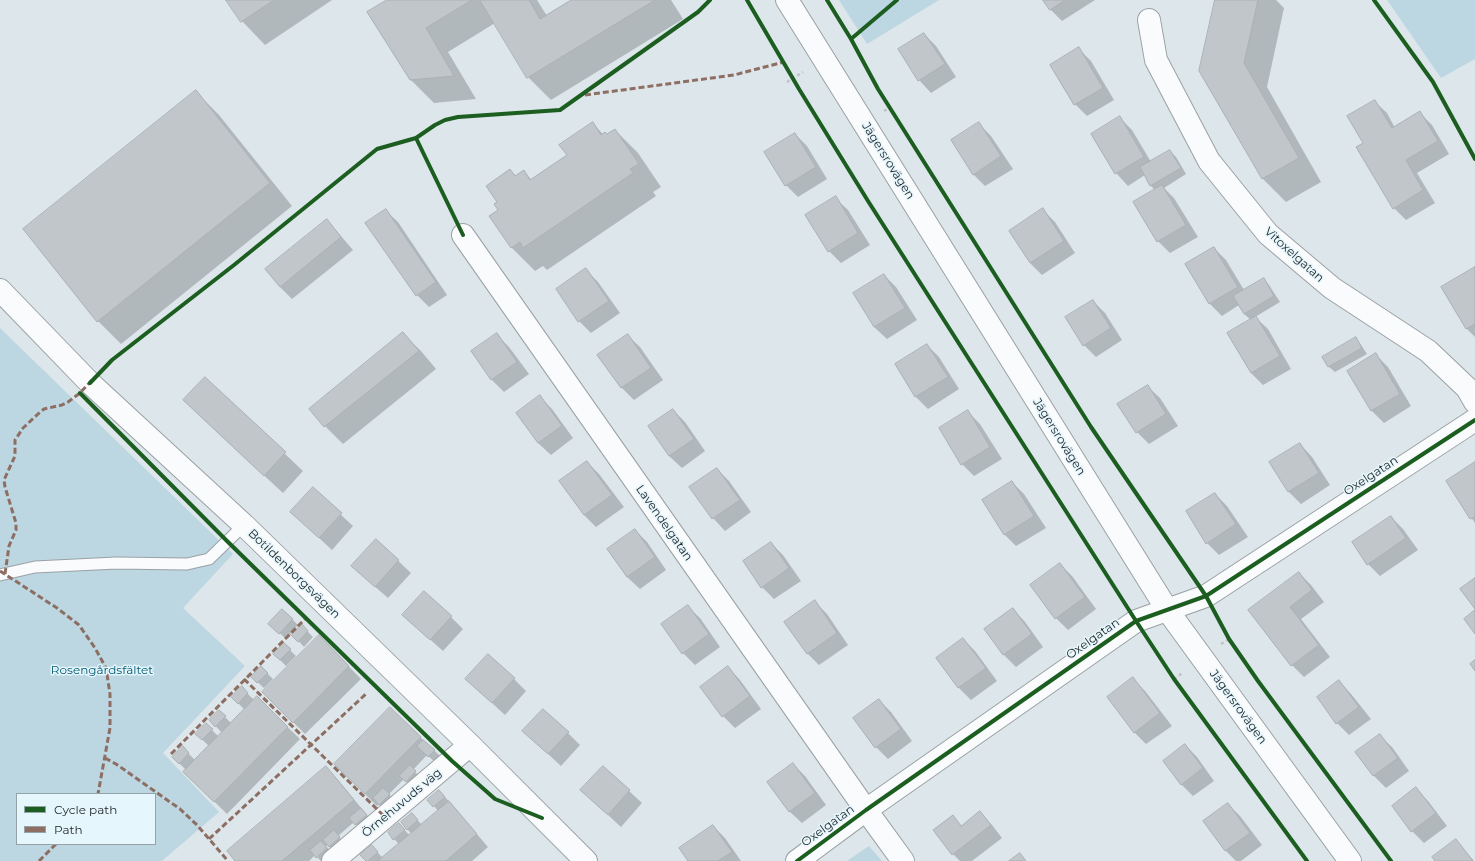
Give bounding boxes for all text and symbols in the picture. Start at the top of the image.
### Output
street label: Jägersrovägen [859,120,917,202]
street label: Vitoxelgatan [1261,225,1327,285]
street label: Jägersrovägen [1030,396,1088,478]
street label: Oxelgatan [1341,453,1401,499]
street label: Lavendelgatan [632,482,696,564]
street label: Botildenborgsvägen [245,526,343,622]
street label: Oxelgatan [1064,615,1122,663]
park label: Rosengårdsfältet [51,663,153,677]
street label: Jägersrovägen [1206,667,1270,747]
street label: Örnehuvuds väg [359,765,445,841]
legend [16,793,156,845]
text: Cycle path [54,802,117,817]
street label: Oxelgatan [799,802,857,850]
text: Path [54,822,83,837]

